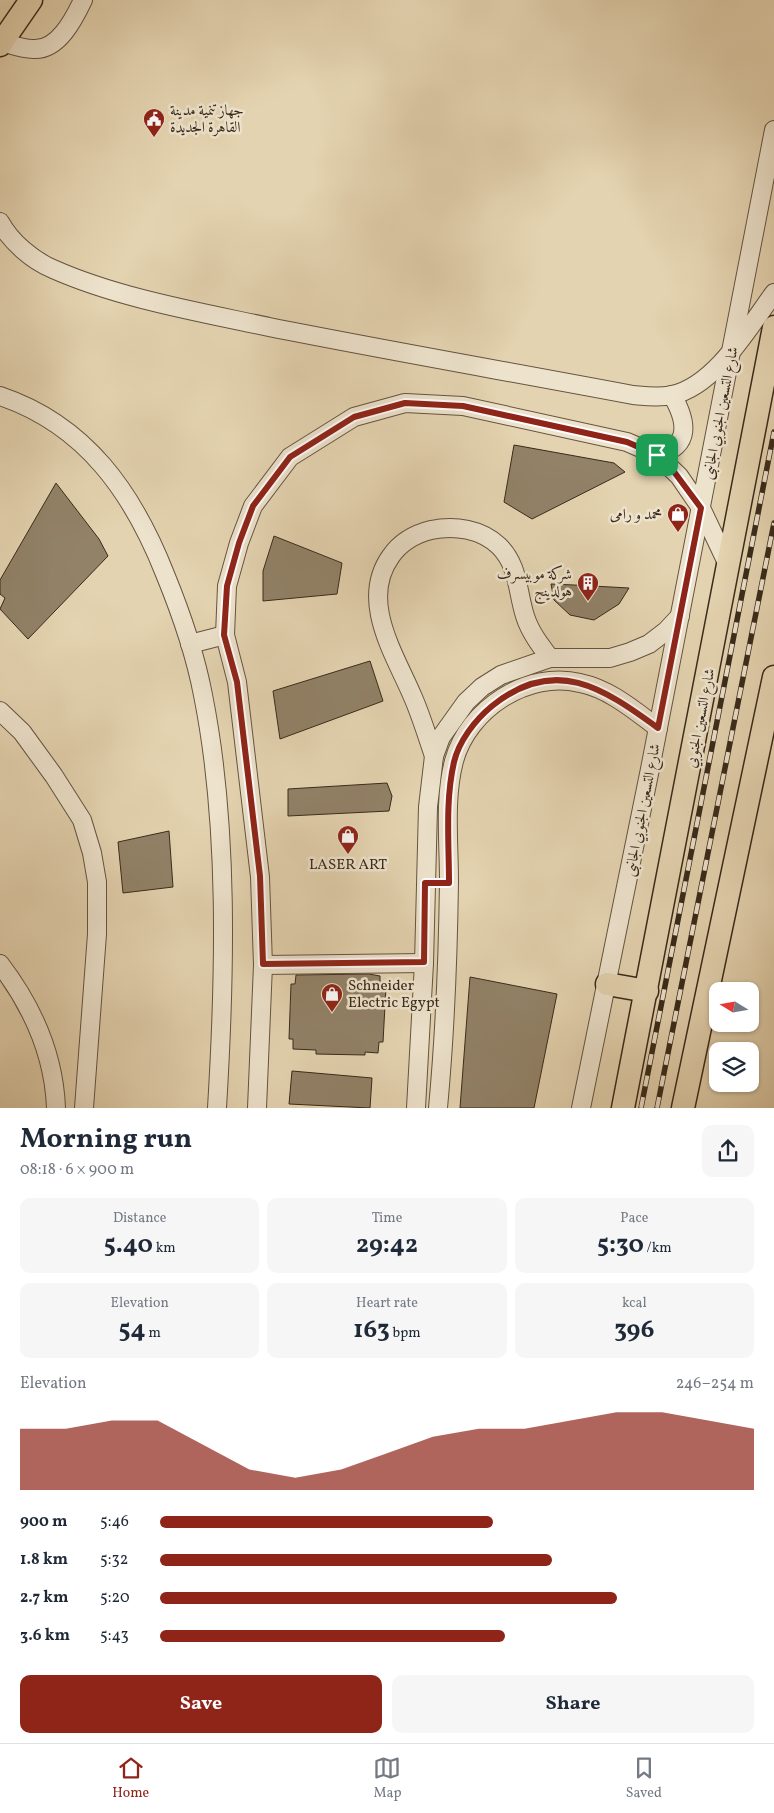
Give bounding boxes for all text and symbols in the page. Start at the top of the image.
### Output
place label: جهاز تنمية مدينة القاهرة الجديدة [170,101,244,139]
public building icon: جهاز تنمية مدينة القاهرة الجديدة [142,107,166,138]
street label: شارع التسعين الجنوبي الجانبى [698,345,746,482]
pin [636,434,678,476]
icon: arrive [643,441,671,469]
shop icon: محمد و رامى [666,502,690,533]
place label: محمد و رامى [610,505,662,526]
place label: شركة موبيسرف هولدينج [497,565,572,605]
building icon: شركة موبيسرف هولدينج [576,571,600,602]
street label: شارع التسعين الجنوبي [682,667,722,770]
street label: شارع التسعين الجنوبي الجانبى [620,742,668,879]
shop icon: LASER ART [336,824,360,855]
place label: LASER ART [309,855,387,876]
place label: Schneider Electric Egypt [348,976,440,1014]
shop icon: Schneider Electric Egypt [320,982,344,1013]
north arrow [709,982,759,1032]
map controls [709,982,759,1092]
button: layers [709,1042,759,1092]
text: Morning run [20,1120,192,1159]
button: share [702,1125,754,1177]
text: 08:18 · 6 × 900 m [20,1159,134,1181]
text: Distance [113,1209,166,1228]
text: Time [372,1209,402,1228]
text: Pace [620,1209,648,1228]
text: 5.40 [104,1228,153,1263]
text: 29:42 [356,1228,418,1263]
text: 5:30 [597,1228,644,1263]
text: km [153,1239,176,1258]
text: /km [644,1239,672,1258]
text: Elevation [111,1294,169,1313]
text: Heart rate [356,1294,418,1313]
text: kcal [622,1294,647,1313]
text: 54 [118,1313,146,1348]
text: 163 [353,1313,390,1348]
text: 396 [614,1313,655,1348]
text: m [146,1324,161,1343]
text: bpm [390,1324,421,1343]
text: Elevation [20,1373,87,1395]
text: 246–254 m [676,1373,754,1395]
text: 900 m [20,1511,68,1533]
text: 5:46 [100,1511,129,1533]
text: 1.8 km [20,1549,68,1571]
text: 5:32 [100,1549,128,1571]
text: 2.7 km [20,1587,68,1609]
text: 5:20 [100,1587,130,1609]
text: 3.6 km [20,1625,70,1647]
text: 5:43 [100,1625,129,1647]
button: Save [20,1675,382,1733]
button: Share [392,1675,754,1733]
tab: Home [112,1754,149,1803]
tab: Map [373,1754,401,1803]
tab: Saved [626,1754,662,1803]

